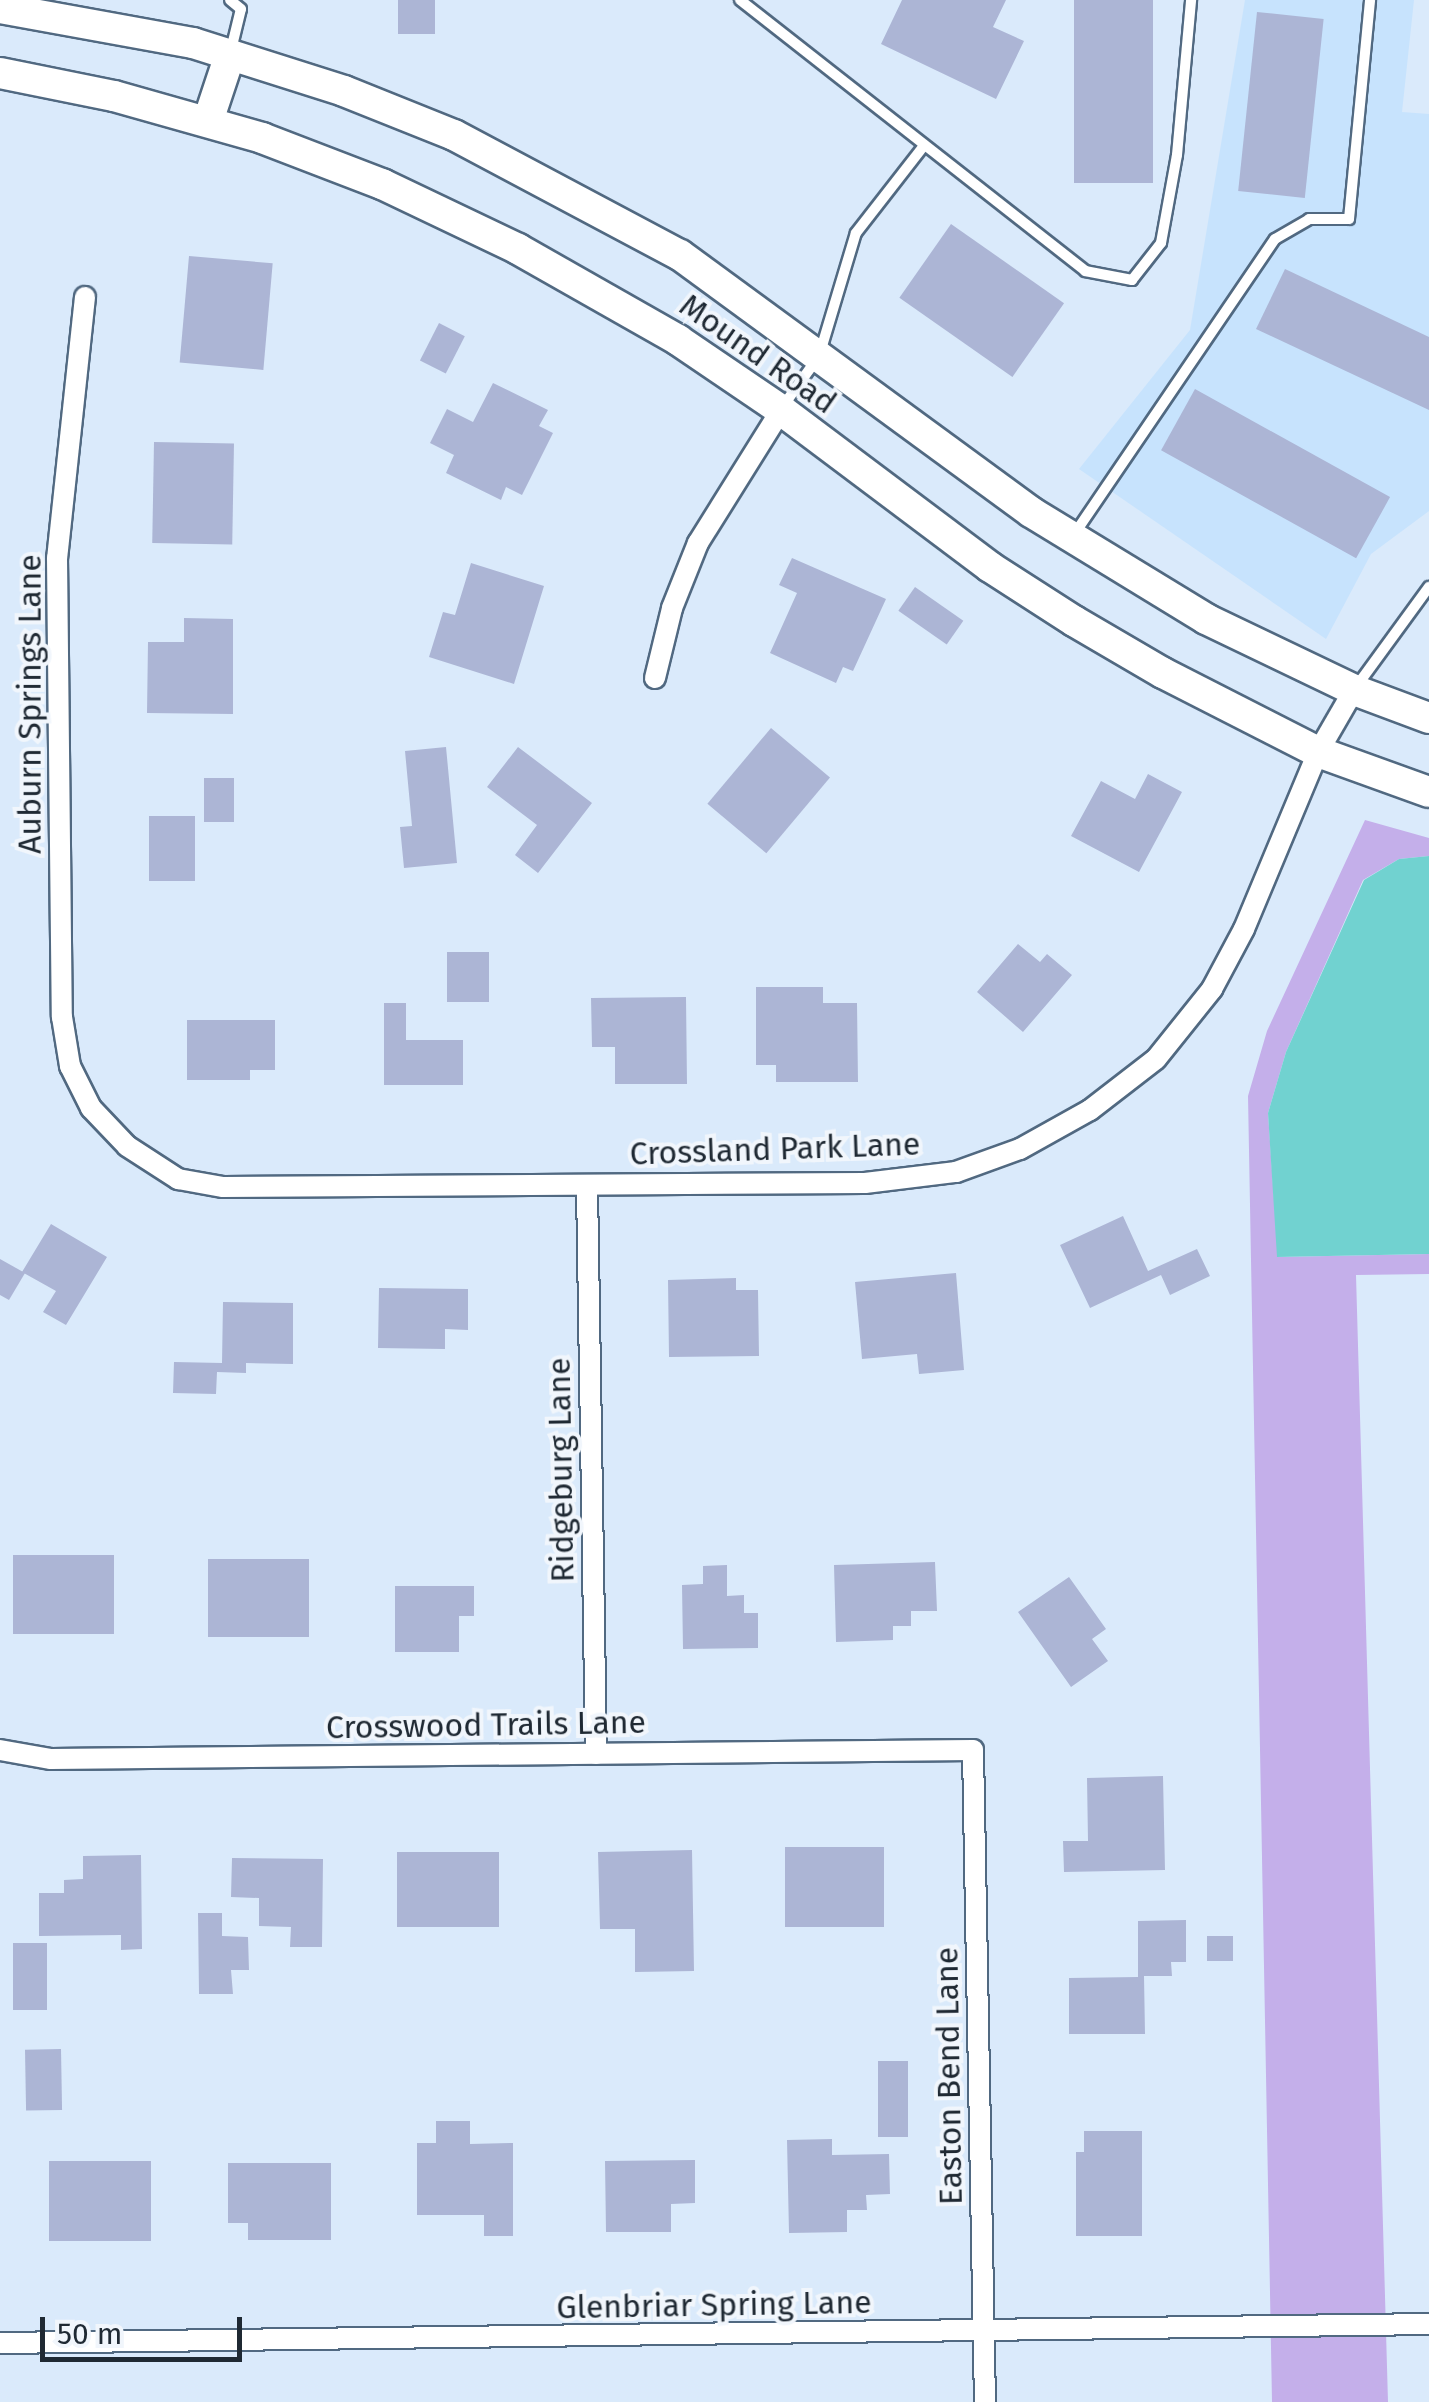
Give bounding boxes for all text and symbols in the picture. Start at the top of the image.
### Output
street label: Mound Road [672,286,844,422]
street label: Auburn Springs Lane [11,554,49,854]
street label: Crossland Park Lane [629,1125,921,1173]
street label: Ridgeburg Lane [540,1357,582,1583]
street label: Crosswood Trails Lane [326,1703,646,1747]
street label: Easton Bend Lane [928,1947,970,2205]
street label: Glenbriar Spring Lane [556,2283,872,2327]
scale bar [45,2297,248,2359]
text: 50 m [57,2316,122,2352]

